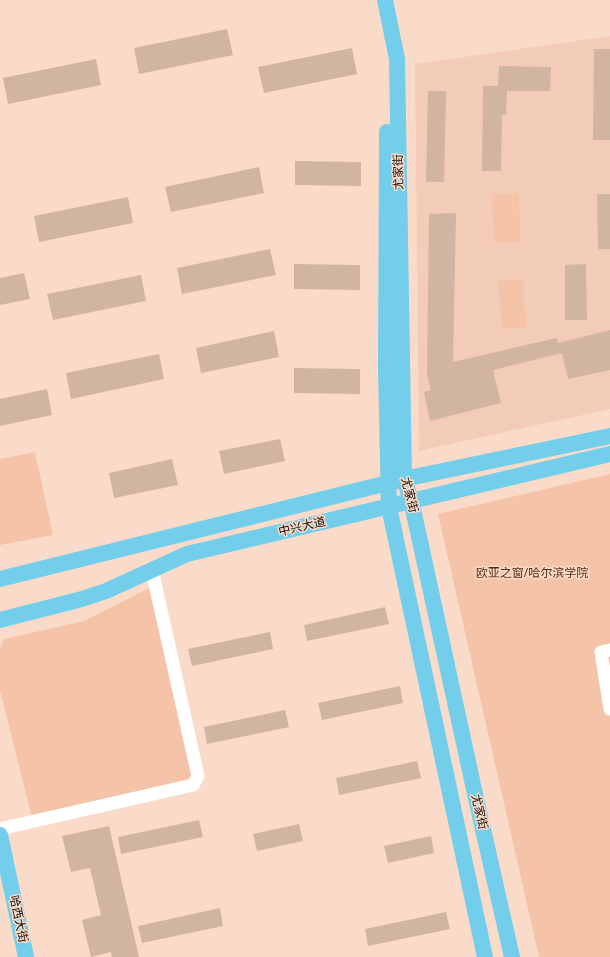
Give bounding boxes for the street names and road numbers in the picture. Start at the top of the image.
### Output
street label: 尤家街 [391,154,407,190]
street label: 尤家街 [398,476,420,514]
street label: 中兴大道 [277,515,327,539]
street label: 尤家街 [468,793,490,831]
street label: 哈西大街 [6,894,30,944]

